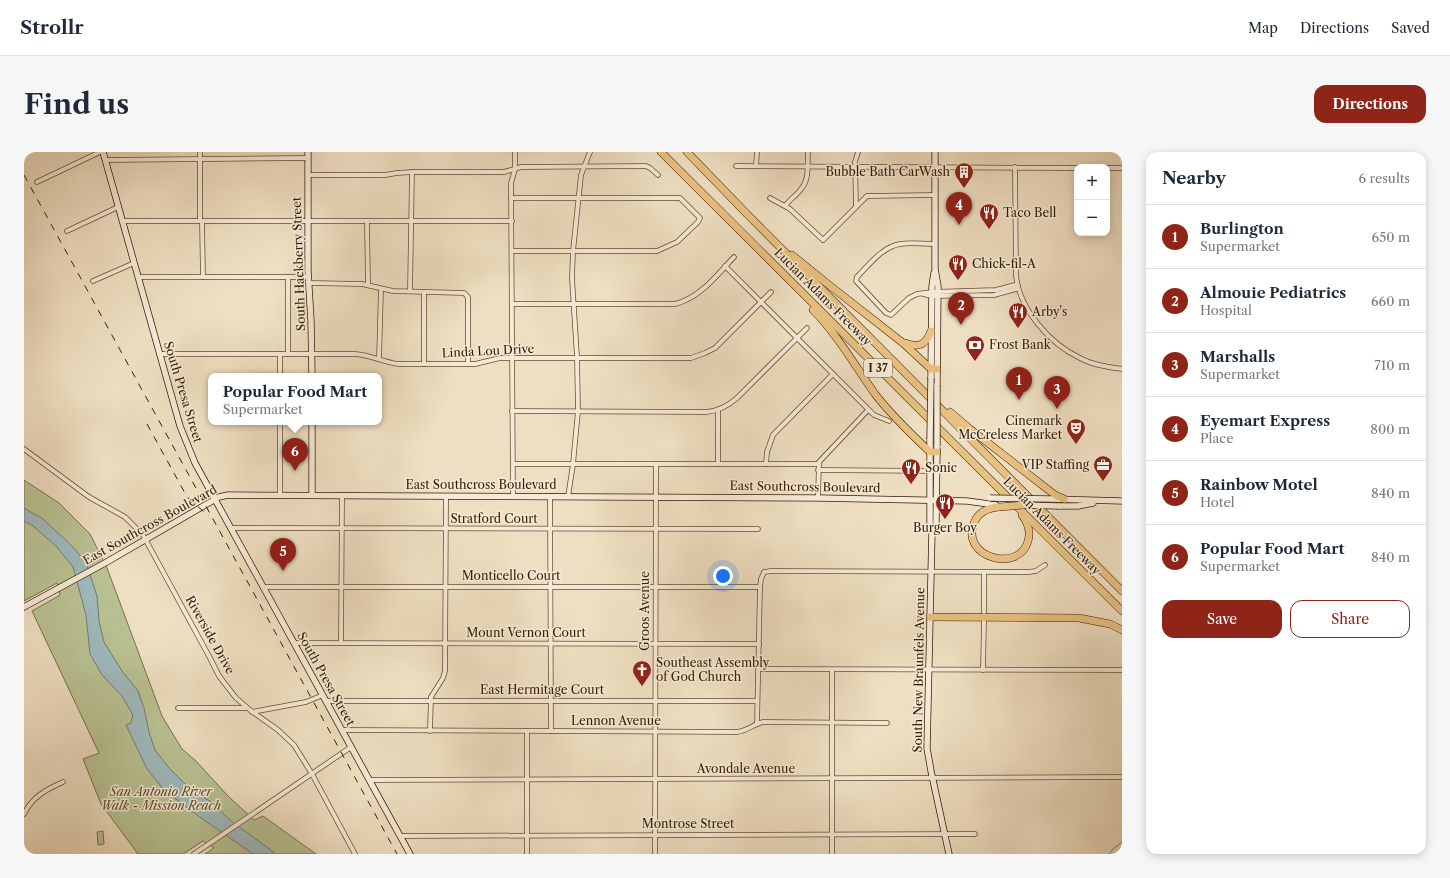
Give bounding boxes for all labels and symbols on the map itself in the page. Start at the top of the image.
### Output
building icon: Bubble Bath CarWash [953,161,975,189]
place label: Bubble Bath CarWash [825,164,950,179]
pin: 4 [946,192,972,225]
street label: South Hackberry Street [289,196,308,331]
restaurant icon: Taco Bell [978,202,1000,230]
place label: Taco Bell [1003,205,1057,220]
street label: Lucian Adams Freeway [771,245,876,349]
restaurant icon: Chick-fil-A [947,253,969,281]
place label: Chick-fil-A [972,256,1037,271]
pin: 2 [948,292,974,325]
restaurant icon: Arby's [1007,301,1029,329]
place label: Arby's [1031,304,1067,319]
bank icon: Frost Bank [964,334,986,362]
place label: Frost Bank [989,337,1052,352]
street label: South Presa Street [161,339,206,445]
street label: Linda Lou Drive [441,341,535,360]
road number: I 37 [864,359,892,377]
pin: 1 [1006,367,1032,400]
pin: 3 [1044,376,1070,409]
place label: Cinemark McCreless Market [958,413,1063,442]
theatre icon: Cinemark McCreless Market [1065,417,1087,445]
pin: 6 [282,438,308,471]
office icon: VIP Staffing [1092,454,1114,482]
restaurant icon: Sonic [900,457,922,485]
place label: VIP Staffing [1021,457,1090,472]
place label: Sonic [925,460,957,475]
street label: Lucian Adams Freeway [1000,474,1105,578]
street label: East Southcross Boulevard [406,477,557,492]
street label: East Southcross Boulevard [729,478,881,495]
street label: East Southcross Boulevard [80,481,220,568]
restaurant icon: Burger Boy [934,492,956,520]
street label: Stratford Court [450,511,538,526]
place label: Burger Boy [913,520,977,535]
pin: 5 [270,538,296,571]
your location [713,566,733,586]
street label: Monticello Court [462,568,561,583]
street label: Groos Avenue [637,571,652,651]
street label: South New Braunfels Avenue [910,587,927,753]
street label: Riverside Drive [183,593,238,677]
street label: Mount Vernon Court [466,625,586,640]
street label: South Presa Street [294,629,359,729]
place label: Southeast Assembly of God Church [656,655,770,684]
church icon: Southeast Assembly of God Church [631,659,653,687]
street label: East Hermitage Court [480,682,605,697]
street label: Lennon Avenue [571,713,661,728]
street label: Avondale Avenue [696,761,796,776]
park label: San Antonio River Walk - Mission Reach [101,784,221,813]
street label: Montrose Street [642,816,735,831]

